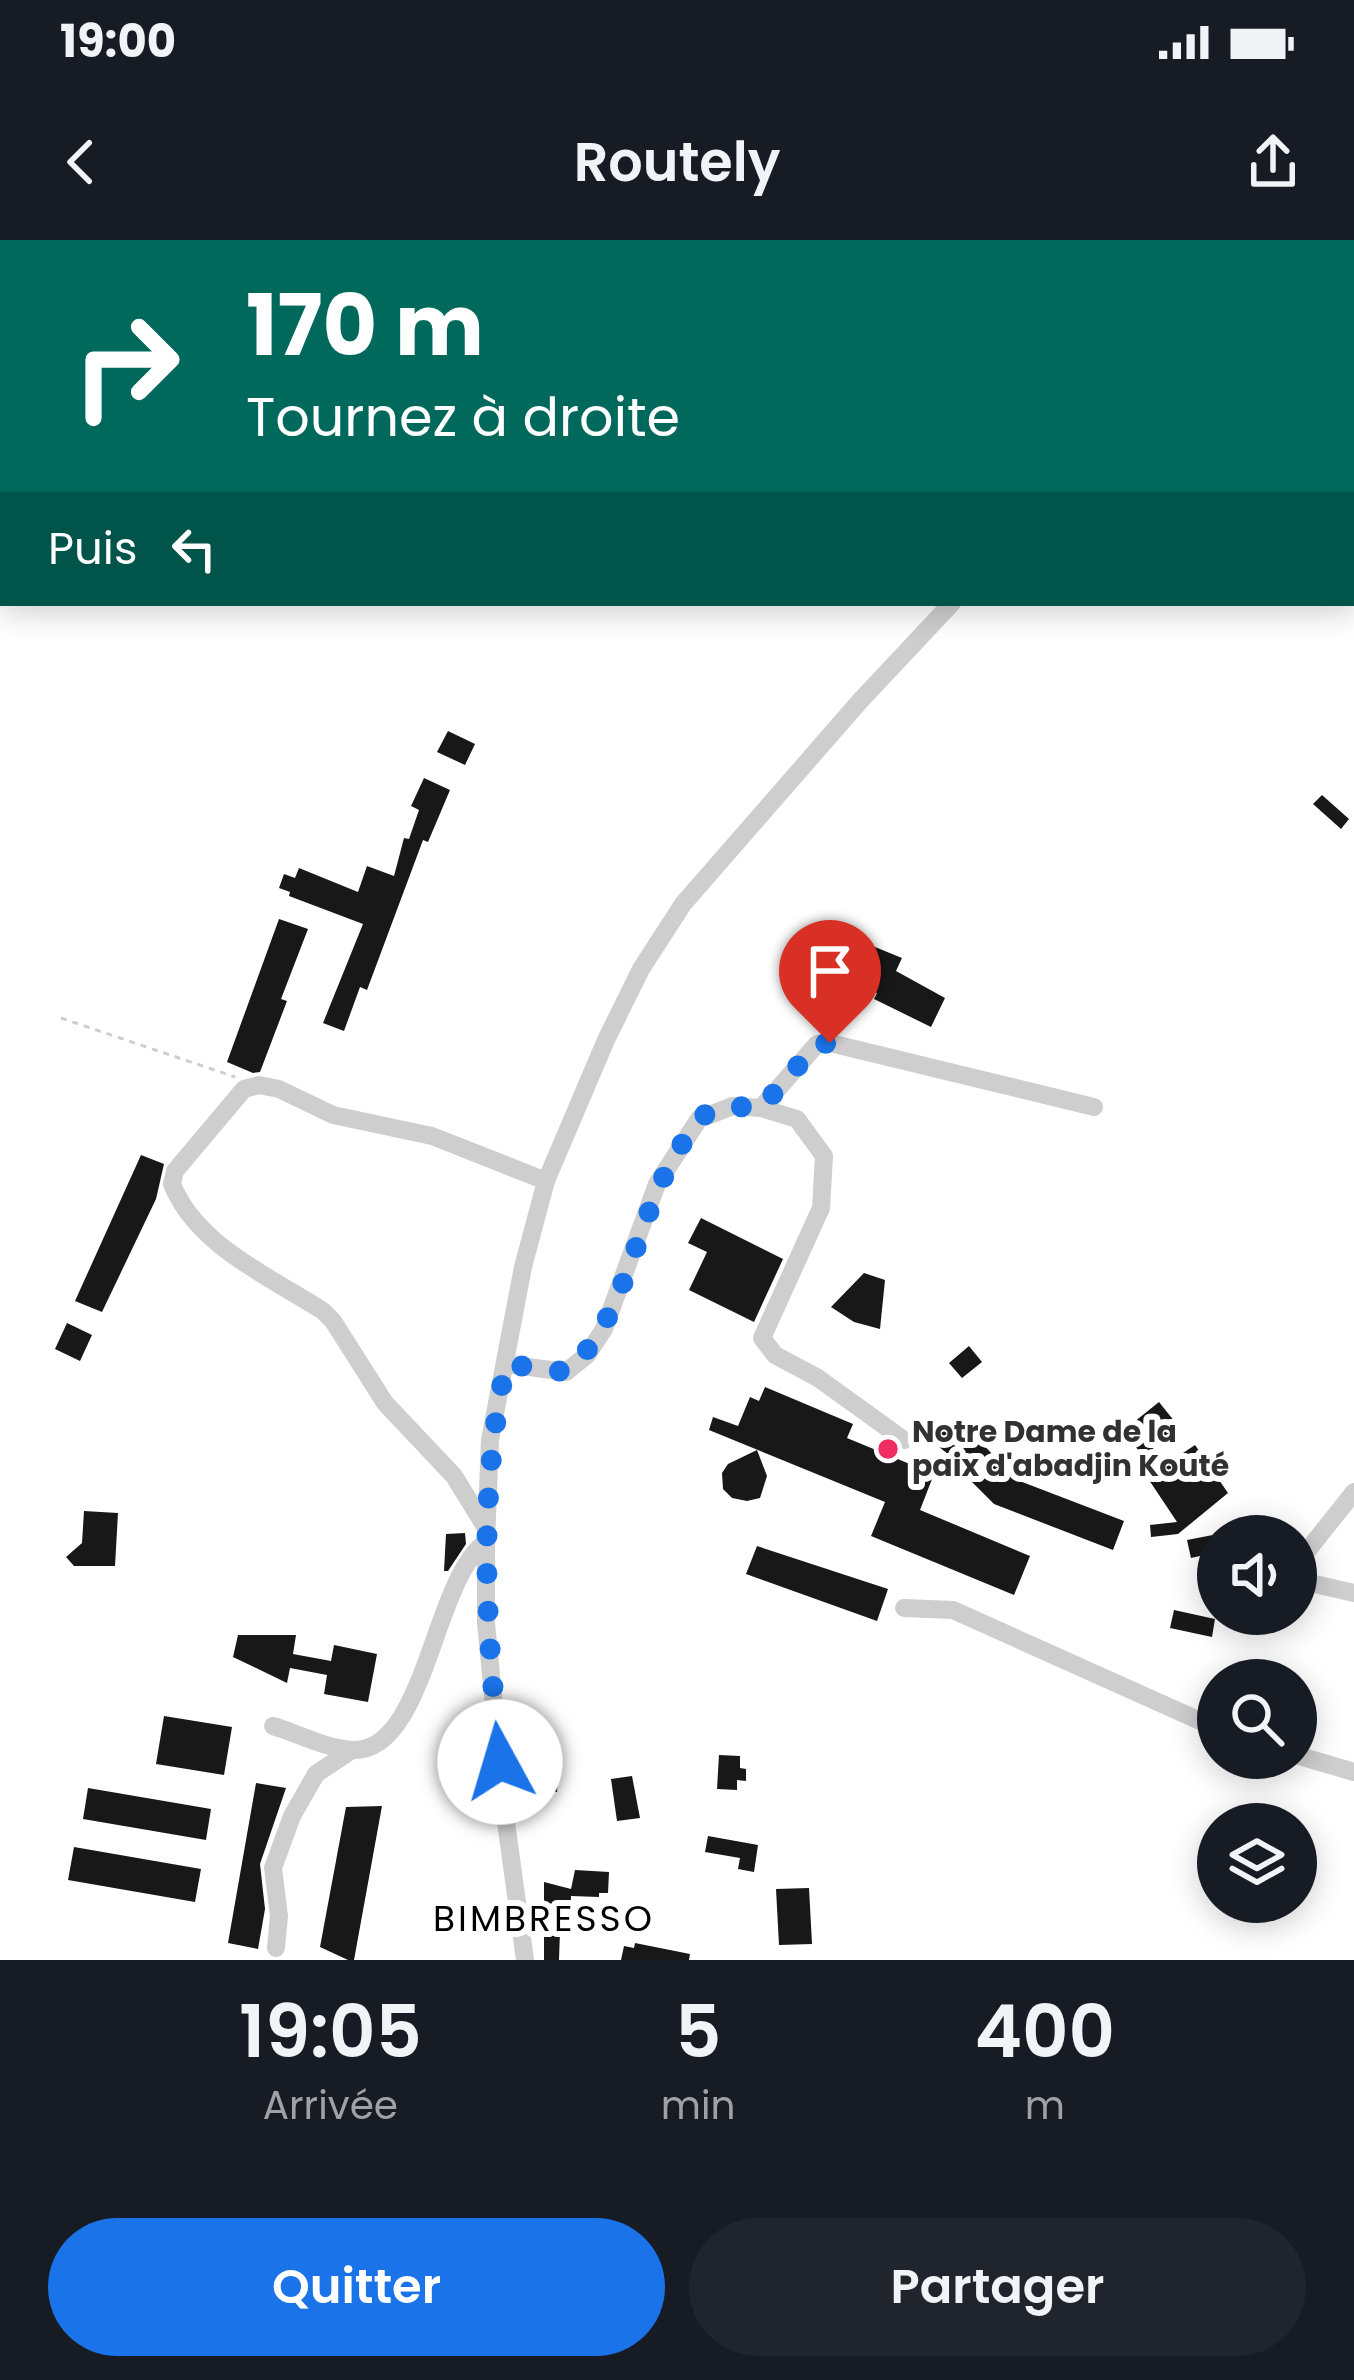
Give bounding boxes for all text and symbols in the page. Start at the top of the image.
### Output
text: 19:00 [60,10,176,73]
text: Routely [574,124,780,200]
icon: back [48,129,114,195]
icon: share [1240,129,1306,195]
text: 170 m [246,267,484,384]
icon: right [48,288,204,444]
text: Tournez à droite [246,379,680,455]
icon: left [161,516,227,582]
text: Puis [48,517,137,580]
pin [779,920,881,1043]
icon: arrive [797,938,863,1004]
place label: Notre Dame de la paix d'abadjin Kouté [912,1410,1229,1487]
marker: Notre Dame de la paix d'abadjin Kouté [875,1436,901,1462]
map controls [1197,1515,1317,1923]
button: sound [1197,1515,1317,1635]
button: search [1197,1659,1317,1779]
position arrow [437,1699,563,1825]
button: layers [1197,1803,1317,1923]
district label: BIMBRESSO [433,1893,655,1944]
text: 19:05 [239,1981,422,2082]
text: 5 [675,1981,721,2082]
text: 400 [974,1981,1115,2082]
text: Arrivée [263,2078,398,2133]
text: min [661,2078,736,2133]
text: m [1025,2078,1065,2133]
button: Quitter [48,2218,665,2356]
button: Partager [689,2218,1306,2356]

